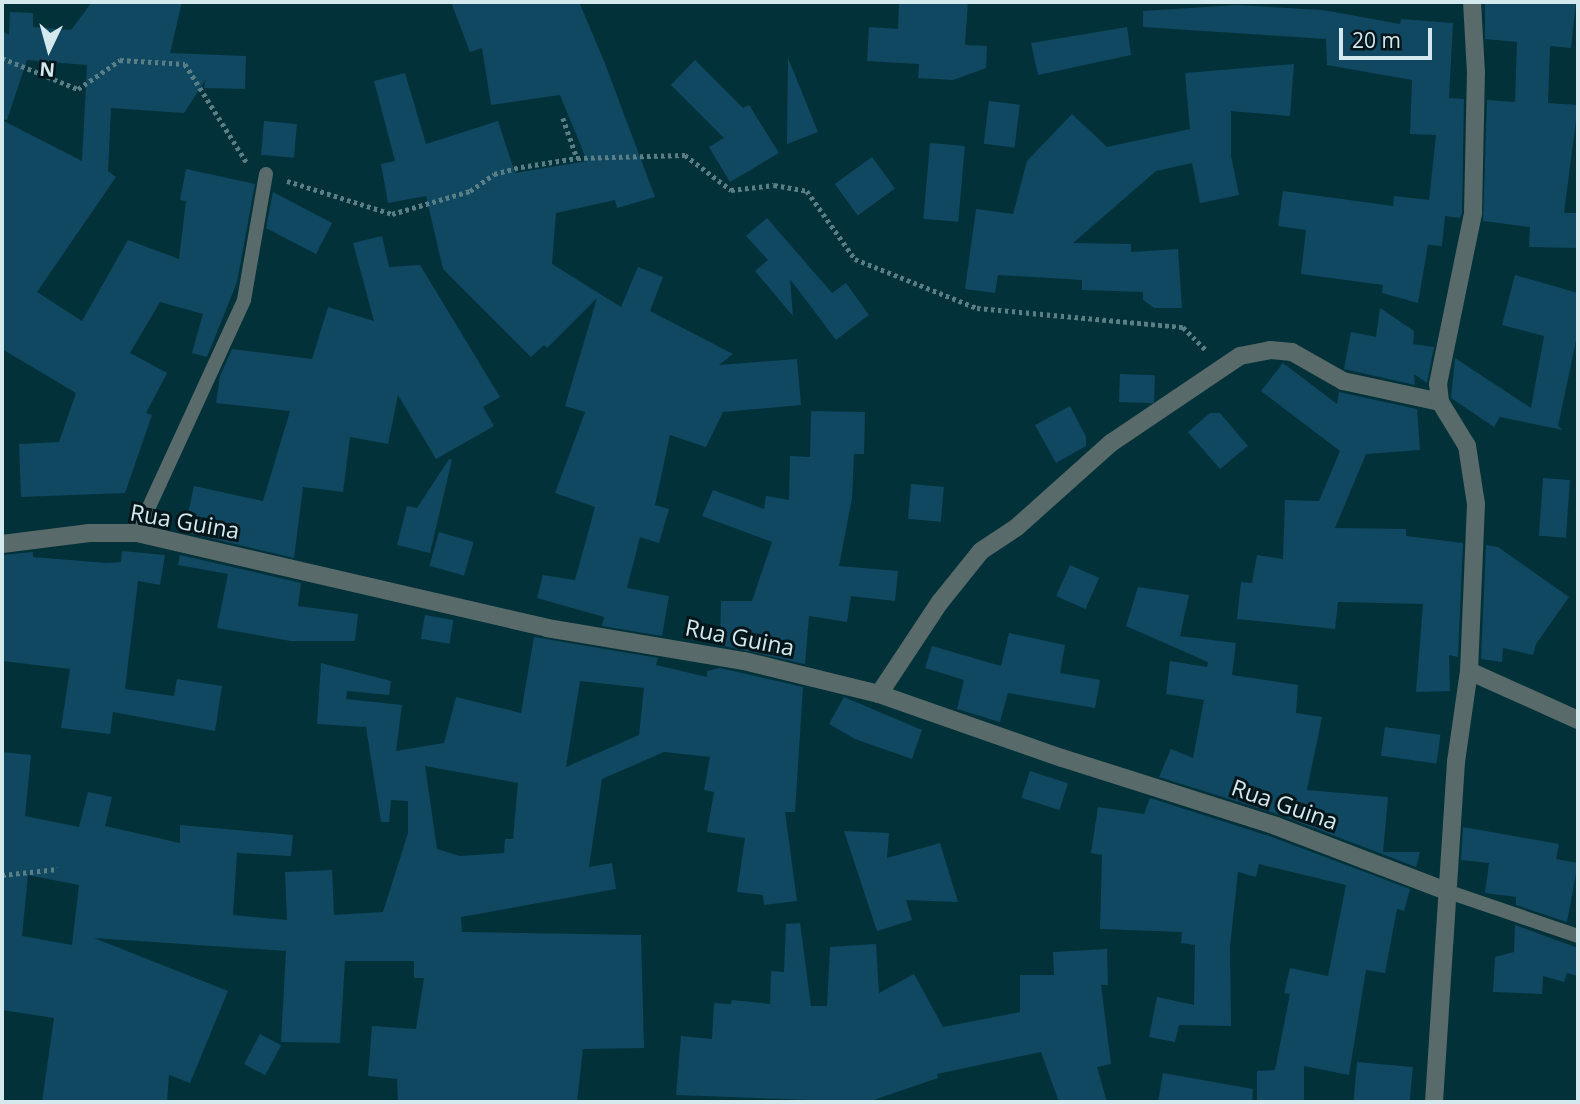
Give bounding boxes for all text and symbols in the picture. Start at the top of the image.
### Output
north arrow [14,14,84,84]
scale bar [1342,14,1435,58]
text: 20 m [1352,26,1401,54]
text: N [38,56,56,84]
street label: Rua Guina [128,498,242,544]
street label: Rua Guina [683,613,797,661]
street label: Rua Guina [1228,773,1342,835]

